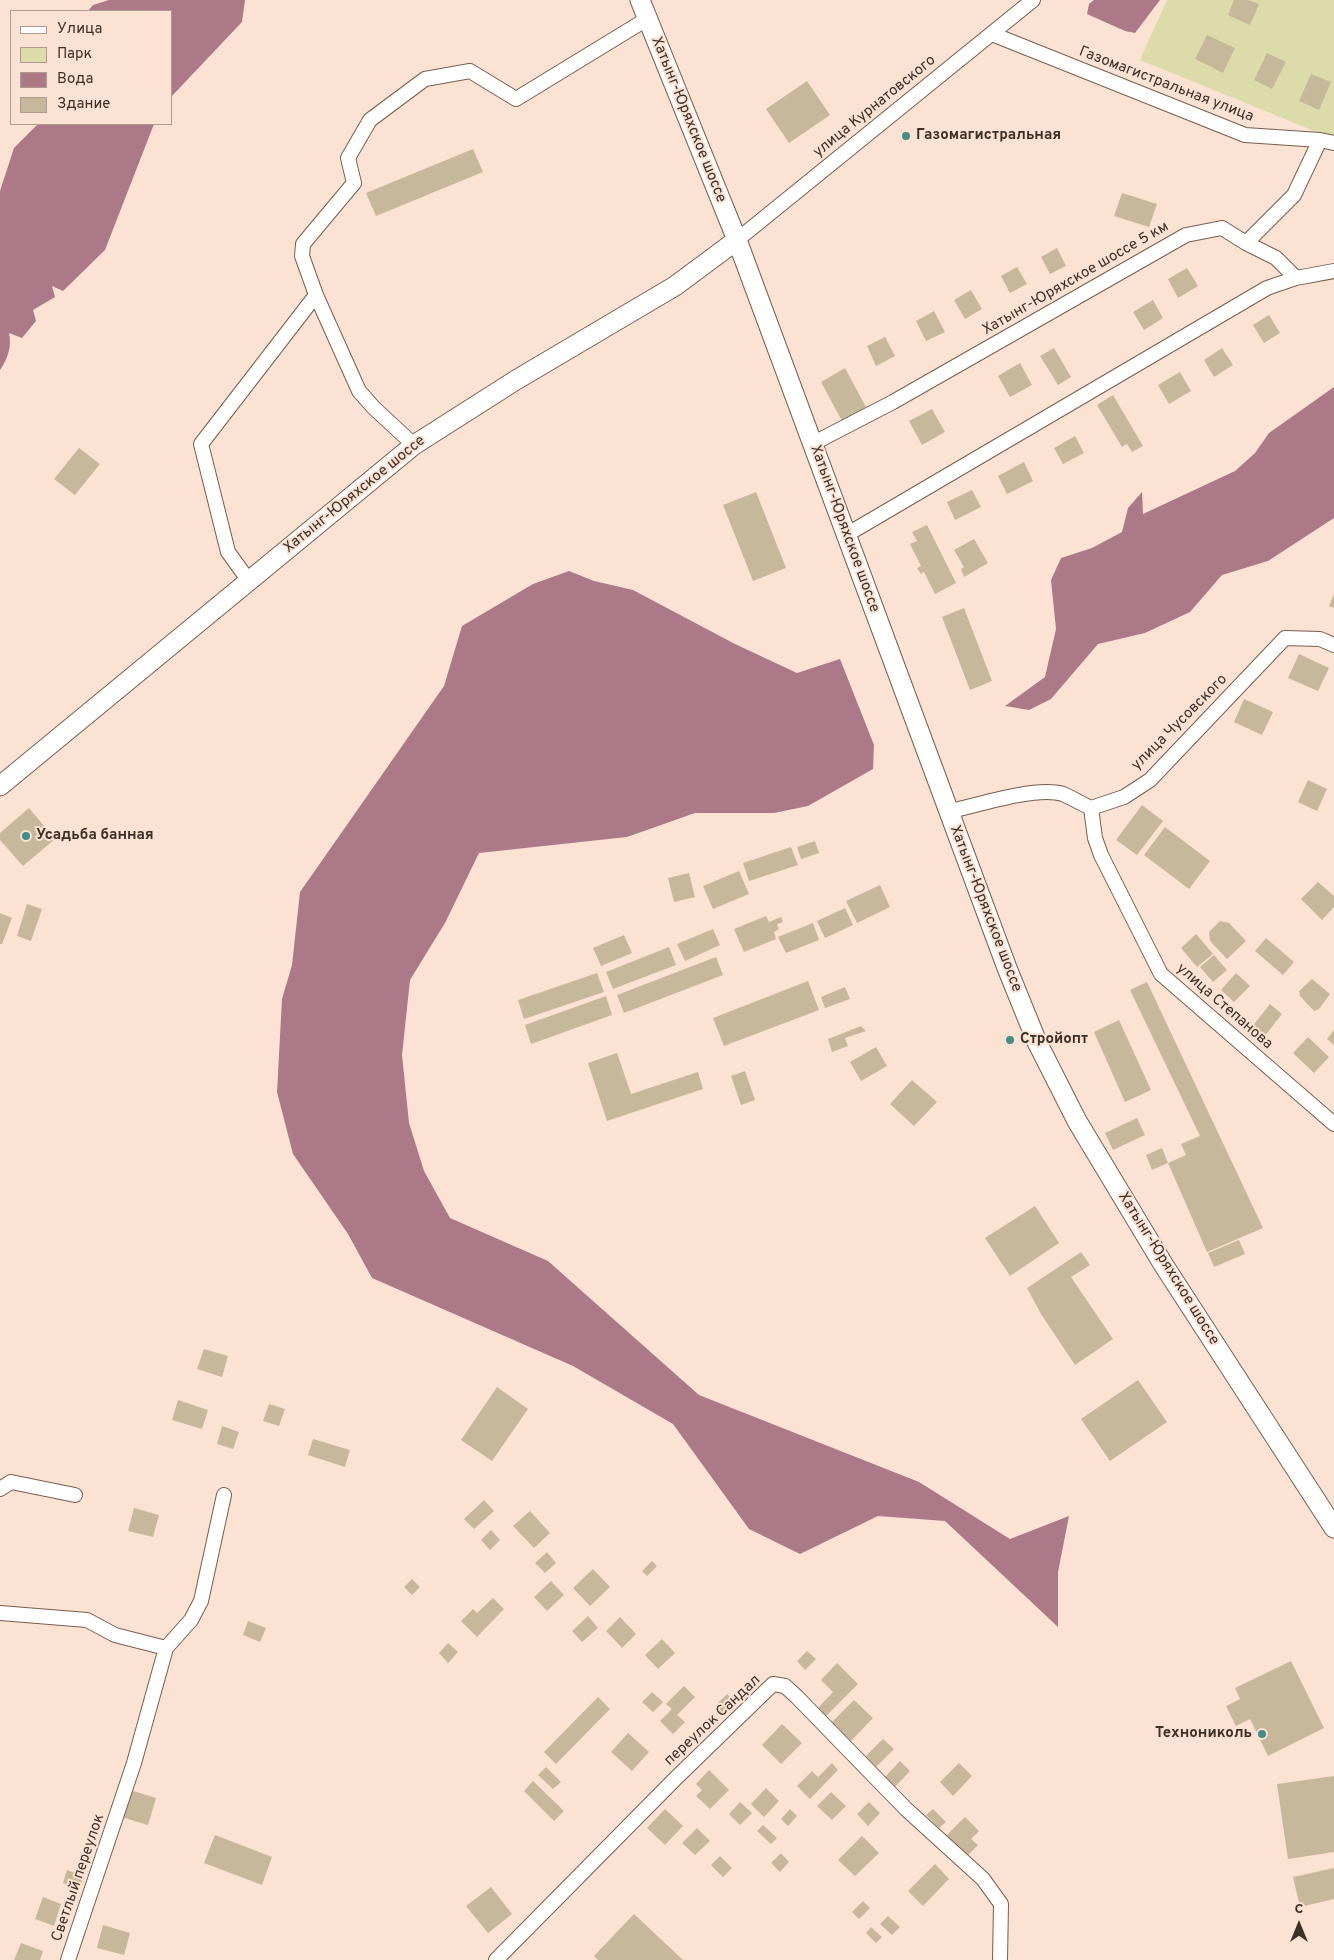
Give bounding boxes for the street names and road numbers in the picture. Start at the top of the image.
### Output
street label: Хатынг-Юряхское шоссе [647,35,729,205]
street label: Газомагистральная улица [1076,43,1256,127]
street label: улица Курнатовского [810,52,940,162]
street label: Хатынг-Юряхское шоссе 5 км [980,218,1172,340]
street label: Хатынг-Юряхское шоссе [281,432,429,558]
street label: Хатынг-Юряхское шоссе [805,443,883,615]
street label: улица Чусовского [1128,671,1232,775]
street label: Хатынг-Юряхское шоссе [945,823,1025,995]
street label: улица Степанова [1172,960,1276,1054]
street label: Хатынг-Юряхское шоссе [1113,1189,1223,1349]
street label: переулок Сандал [661,1672,765,1770]
street label: Светлый переулок [49,1812,109,1944]

